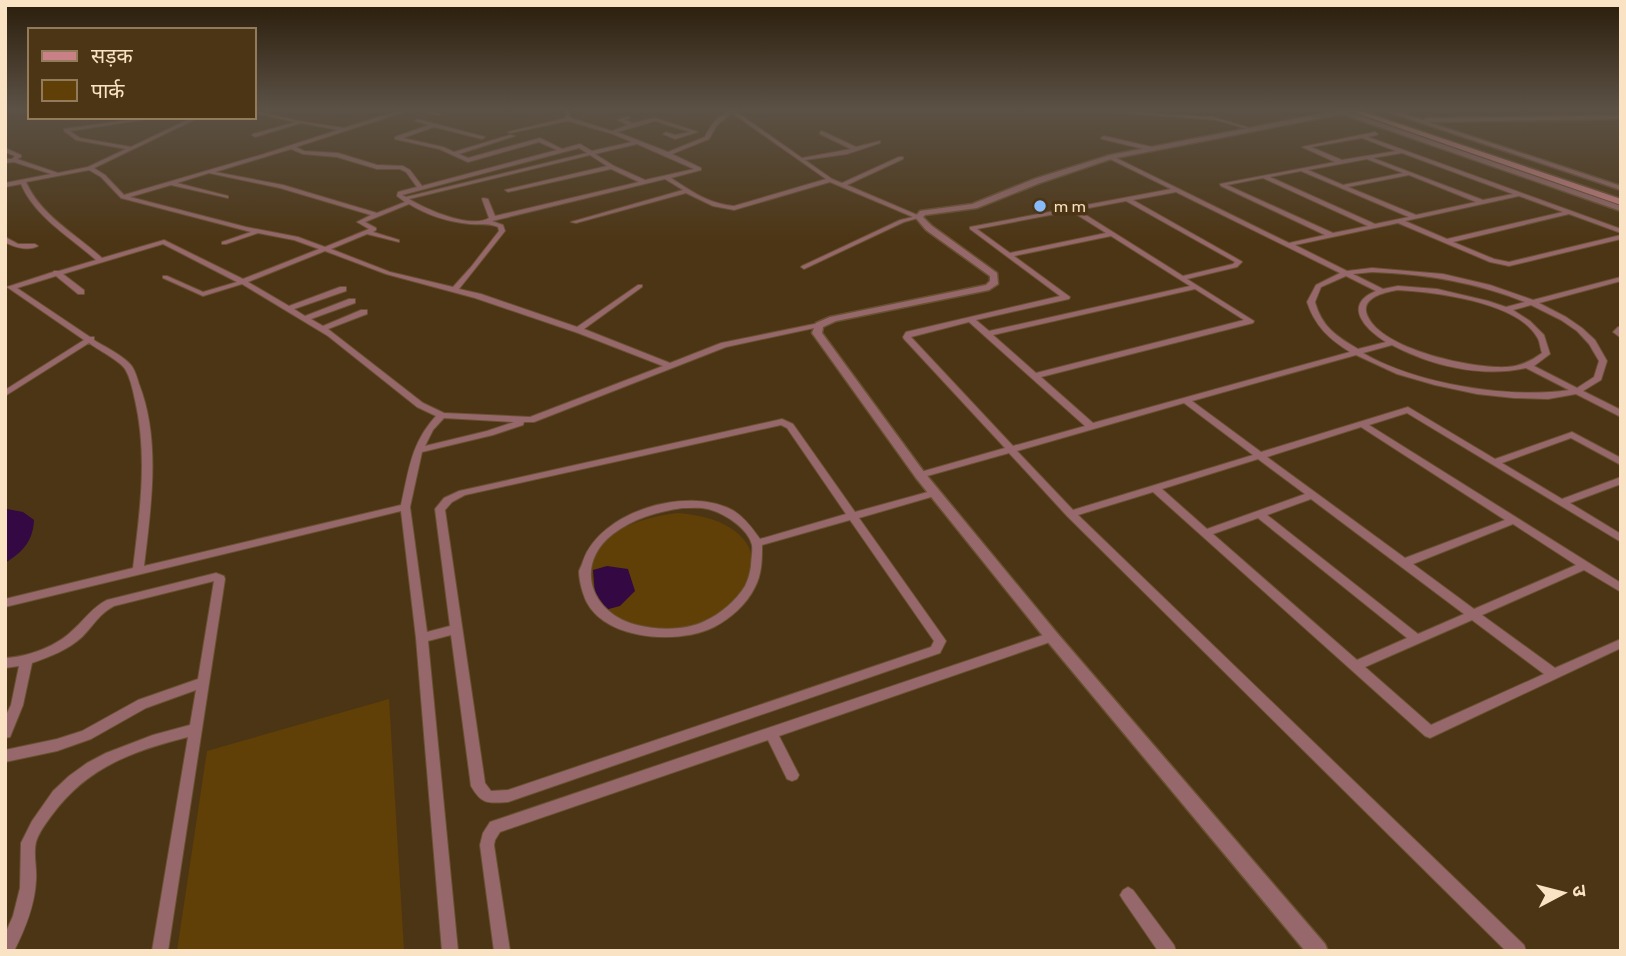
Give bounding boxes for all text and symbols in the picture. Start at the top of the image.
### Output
legend [28,28,256,119]
text: सड़क [91,43,133,68]
text: पार्क [91,78,125,103]
place label: m m [1054,197,1086,216]
marker: m m [1032,198,1048,214]
north arrow [1528,858,1598,928]
text: उ [1567,884,1592,899]

